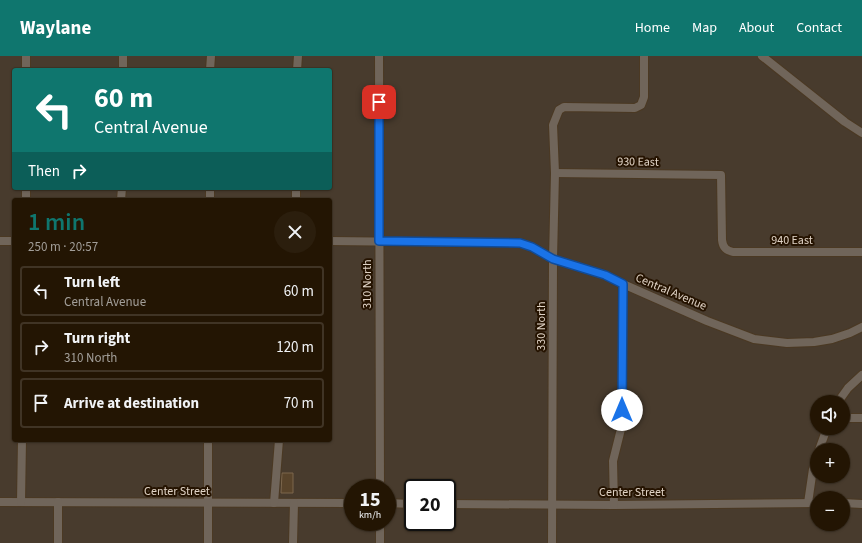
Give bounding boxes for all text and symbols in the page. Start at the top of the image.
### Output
text: Waylane [20,15,91,42]
text: Home [635,18,670,38]
text: Map [692,18,717,38]
text: About [739,18,774,38]
text: Contact [796,18,842,38]
text: 60 m [94,78,153,118]
icon: left [28,84,80,136]
pin [362,85,396,119]
icon: arrive [368,91,390,113]
text: Central Avenue [94,115,208,140]
street label: 930 East [617,153,659,171]
icon: right [68,160,90,182]
text: Then [28,161,60,182]
text: 1 min [28,205,85,240]
button: close [274,211,316,253]
street label: 940 East [771,232,813,249]
text: 250 m · 20:57 [28,238,98,256]
street label: 310 North [359,259,376,309]
street label: Central Avenue [633,269,709,315]
text: Turn left [64,272,120,293]
icon: left [30,280,52,302]
text: 60 m [284,281,314,302]
text: Central Avenue [64,293,146,311]
street label: 330 North [533,301,550,351]
text: Turn right [64,328,130,349]
icon: right [30,336,52,358]
text: 120 m [276,337,314,358]
text: 310 North [64,349,117,367]
position arrow [601,389,643,431]
icon: arrive [30,392,52,414]
text: Arrive at destination [64,393,199,414]
text: 70 m [284,393,314,414]
map controls [810,395,850,531]
button: sound [810,395,850,435]
button: + [810,443,850,483]
speed limit sign: 20 [404,479,456,531]
street label: Center Street [144,483,210,500]
street label: Center Street [599,484,665,501]
text: 15 [359,486,381,514]
button: − [810,491,850,531]
text: km/h [359,508,381,522]

